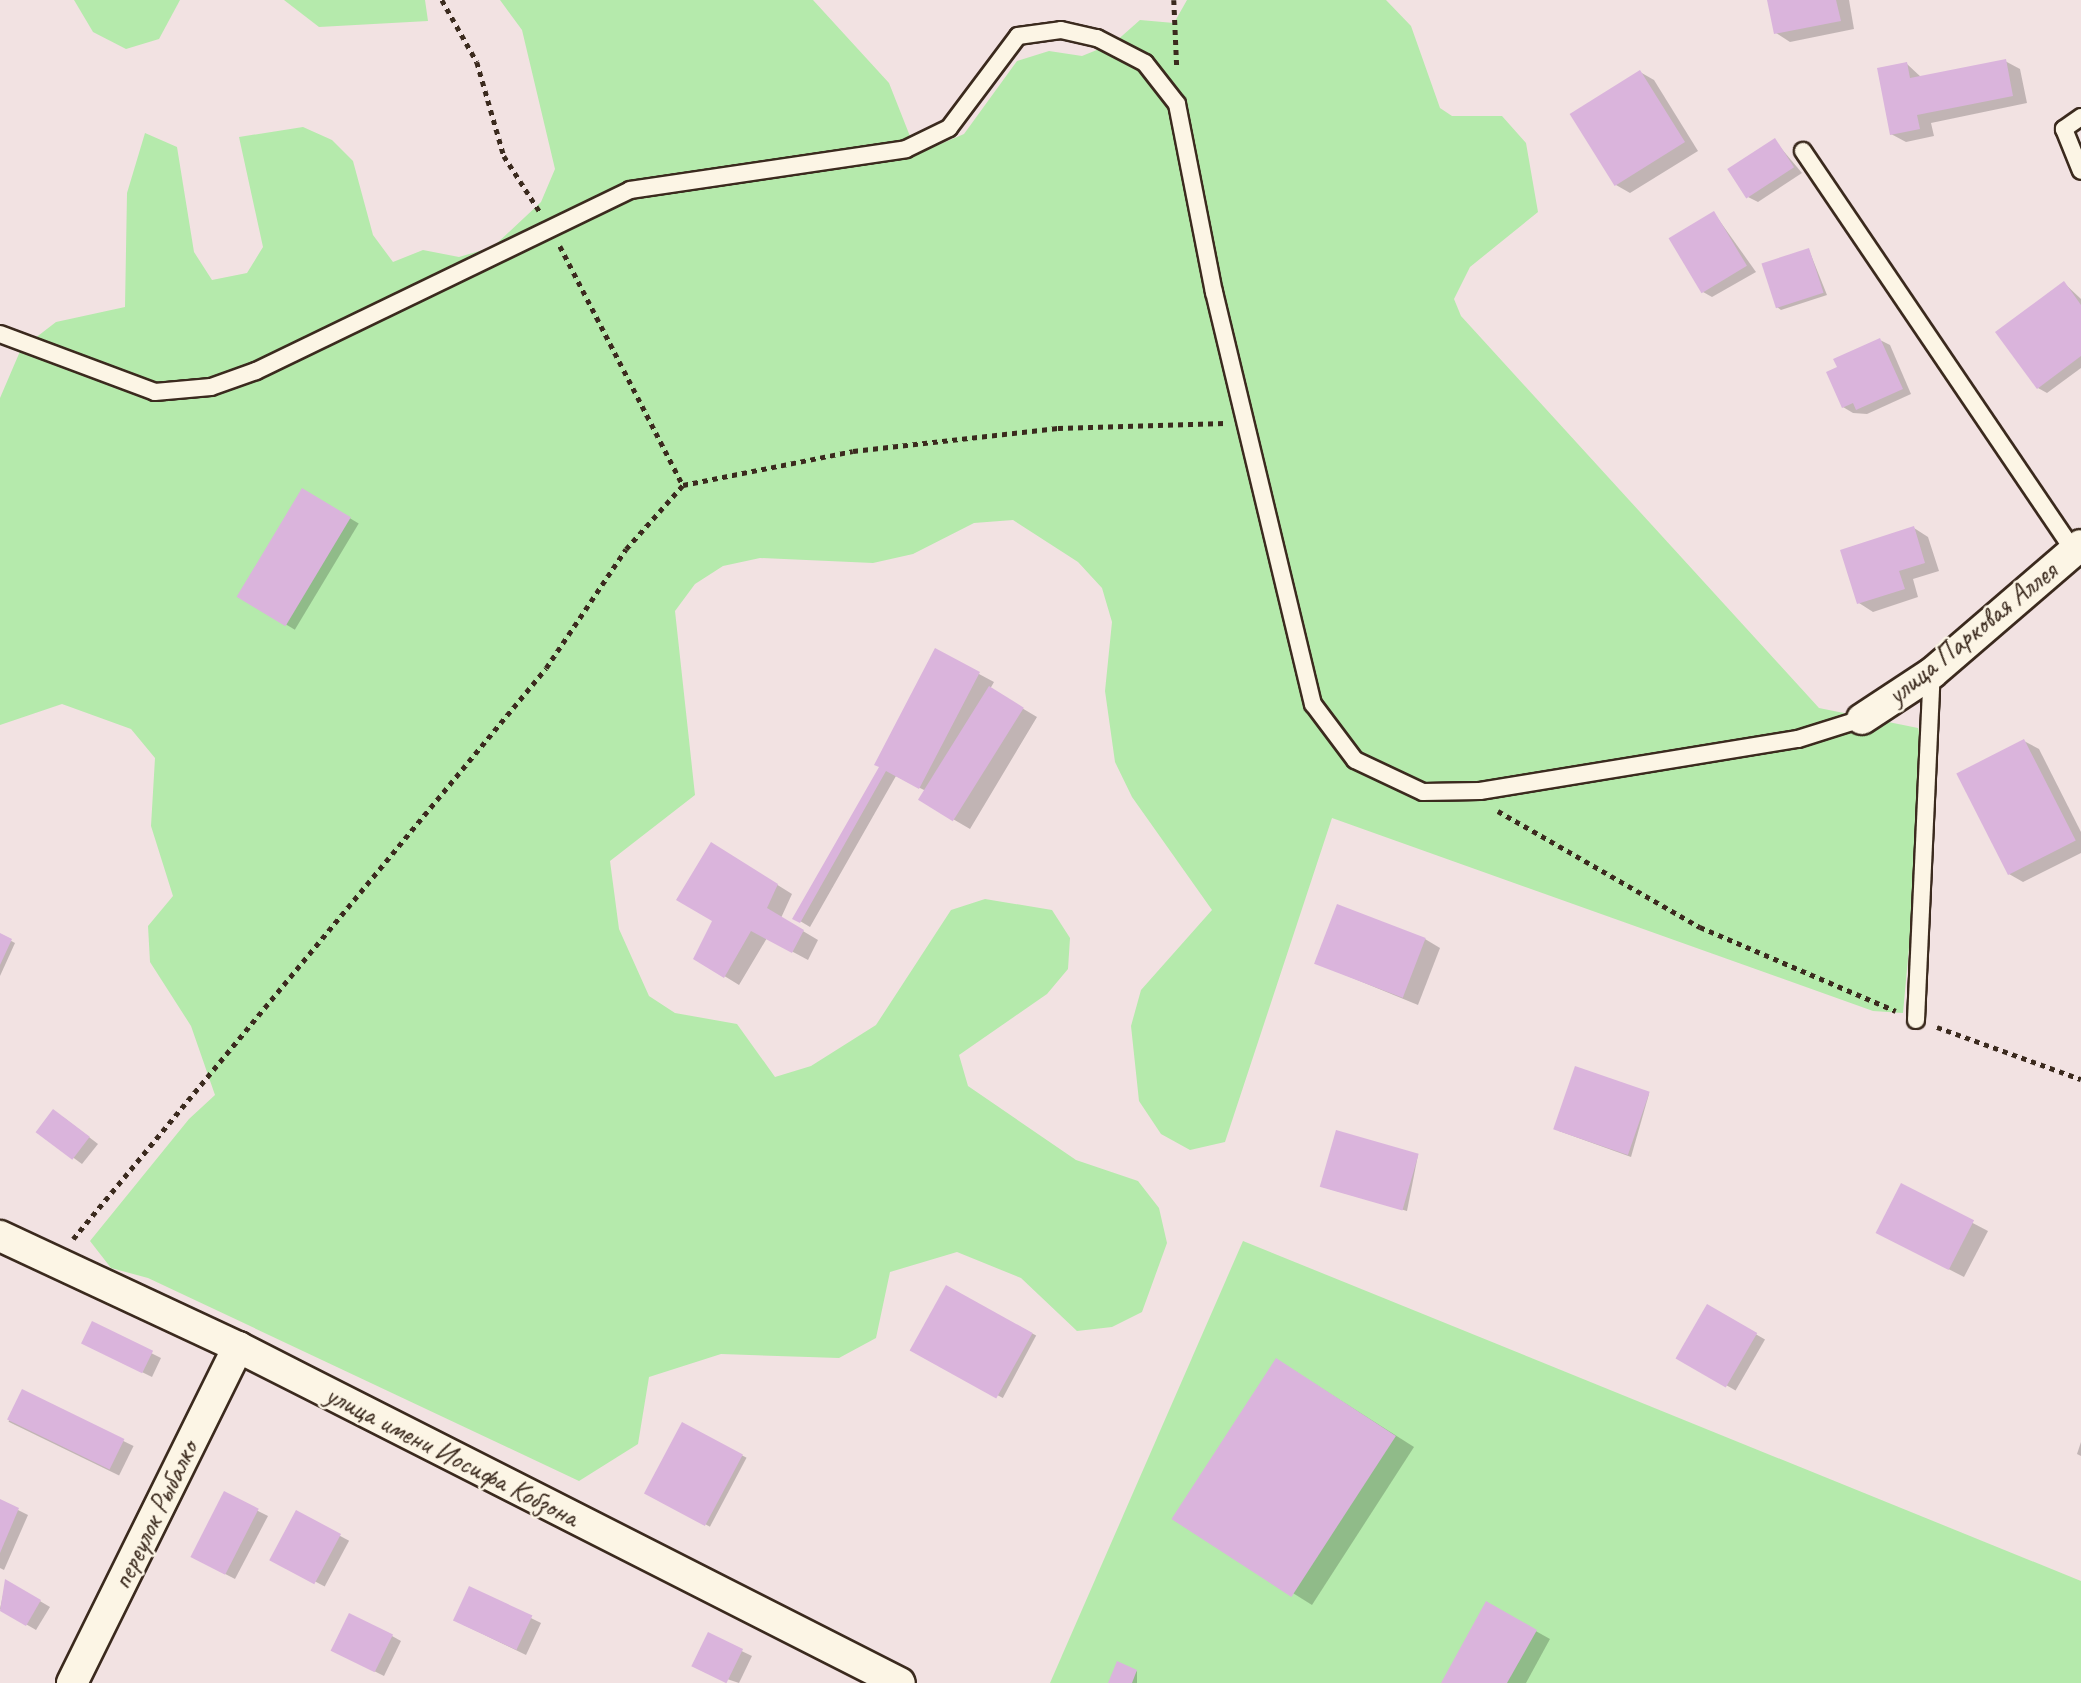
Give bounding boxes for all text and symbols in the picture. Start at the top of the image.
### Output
street label: улица Парковая Аллея [1881,555,2063,711]
street label: улица имени Иосифа Кобзона [321,1378,583,1534]
street label: переулок Рыбалко [105,1435,205,1595]

